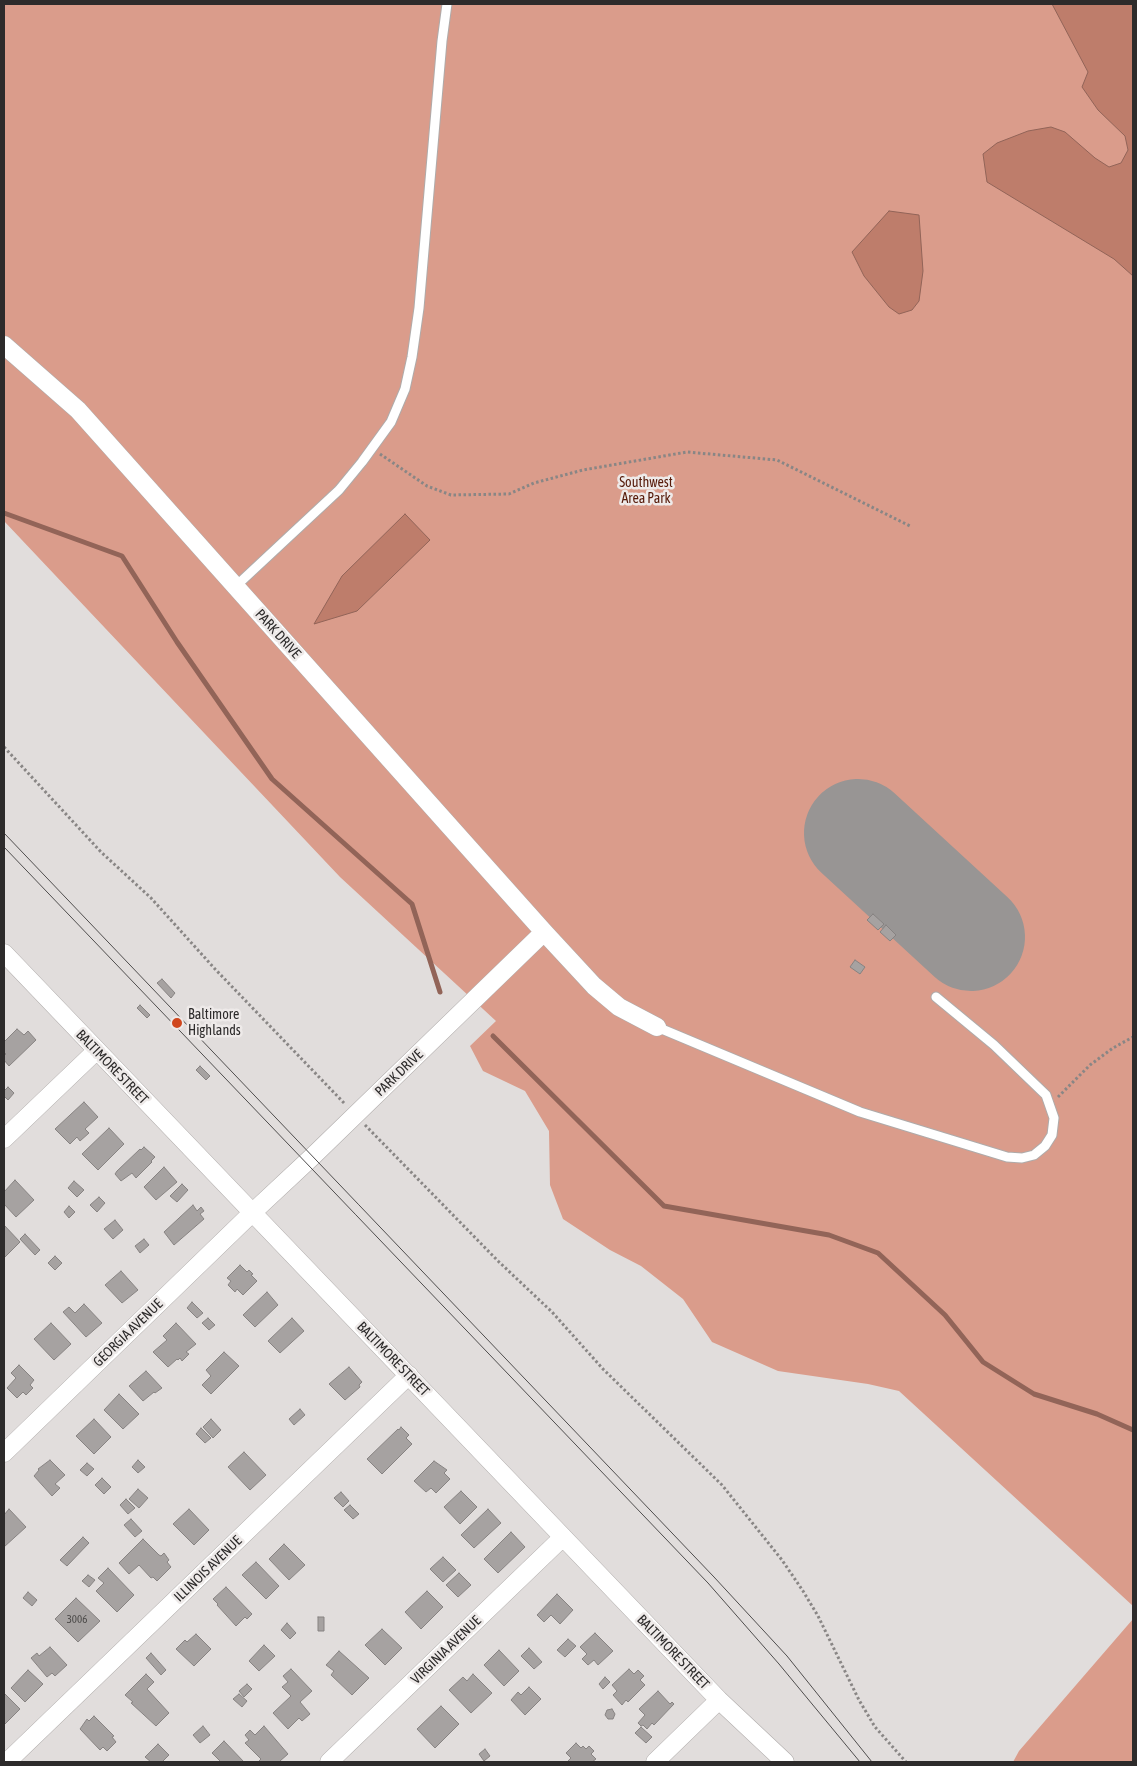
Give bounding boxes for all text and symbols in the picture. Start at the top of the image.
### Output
park label: Southwest Area Park [619,475,673,508]
street label: PARK DRIVE [252,606,304,662]
place label: Baltimore Highlands [188,1007,241,1040]
marker: Baltimore Highlands [170,1016,184,1030]
street label: BALTIMORE STREET [72,1026,152,1108]
street label: PARK DRIVE [372,1046,426,1100]
street label: GEORGIA AVENUE [90,1296,166,1370]
street label: BALTIMORE STREET [353,1318,433,1400]
street label: ILLINOIS AVENUE [171,1533,245,1605]
street label: BALTIMORE STREET [633,1611,713,1693]
street label: VIRGINIA AVENUE [408,1612,484,1688]
house number: 3006 [67,1613,87,1627]

